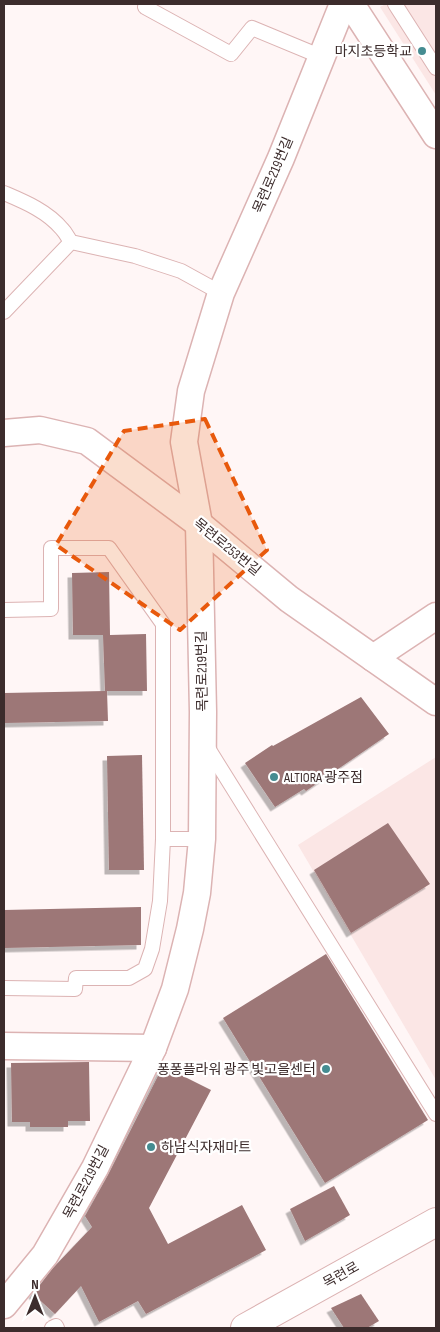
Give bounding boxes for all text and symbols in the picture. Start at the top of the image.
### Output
place label: 마지초등학교 [335,43,412,60]
marker: 마지초등학교 [416,45,428,57]
street label: 목련로219번길 [249,134,297,216]
street label: 목련로253번길 [190,515,264,579]
street label: 목련로219번길 [193,630,211,712]
place label: ALTIORA 광주점 [283,769,363,786]
marker: ALTIORA 광주점 [268,771,280,783]
place label: 퐁퐁플라워 광주 빛고을센터 [157,1061,316,1078]
marker: 퐁퐁플라워 광주 빛고을센터 [320,1063,332,1075]
place label: 하남식자재마트 [161,1139,251,1156]
marker: 하남식자재마트 [145,1141,157,1153]
street label: 목련로219번길 [59,1142,113,1222]
street label: 목련로 [320,1258,362,1292]
north arrow [10,1272,60,1322]
text: N [31,1276,39,1293]

